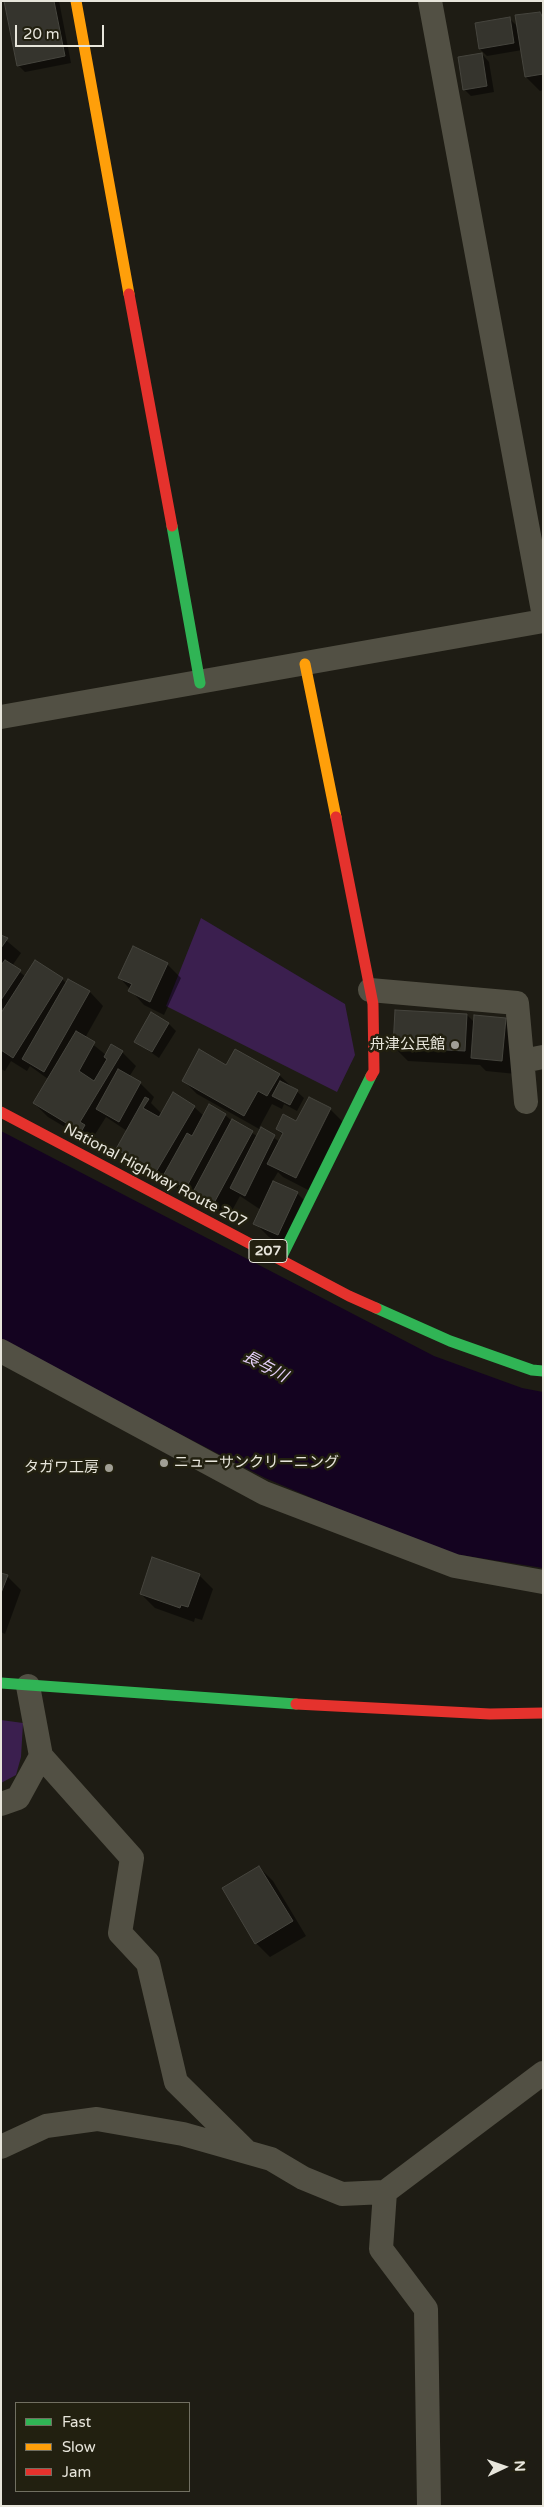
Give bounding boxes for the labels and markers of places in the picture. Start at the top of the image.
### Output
place label: 舟津公民館 [370,1036,445,1054]
marker: 舟津公民館 [449,1039,461,1051]
place label: ニューサンクリーニング [174,1454,339,1472]
marker: ニューサンクリーニング [158,1457,170,1469]
place label: タガワ工房 [24,1459,99,1477]
marker: タガワ工房 [103,1462,115,1474]

